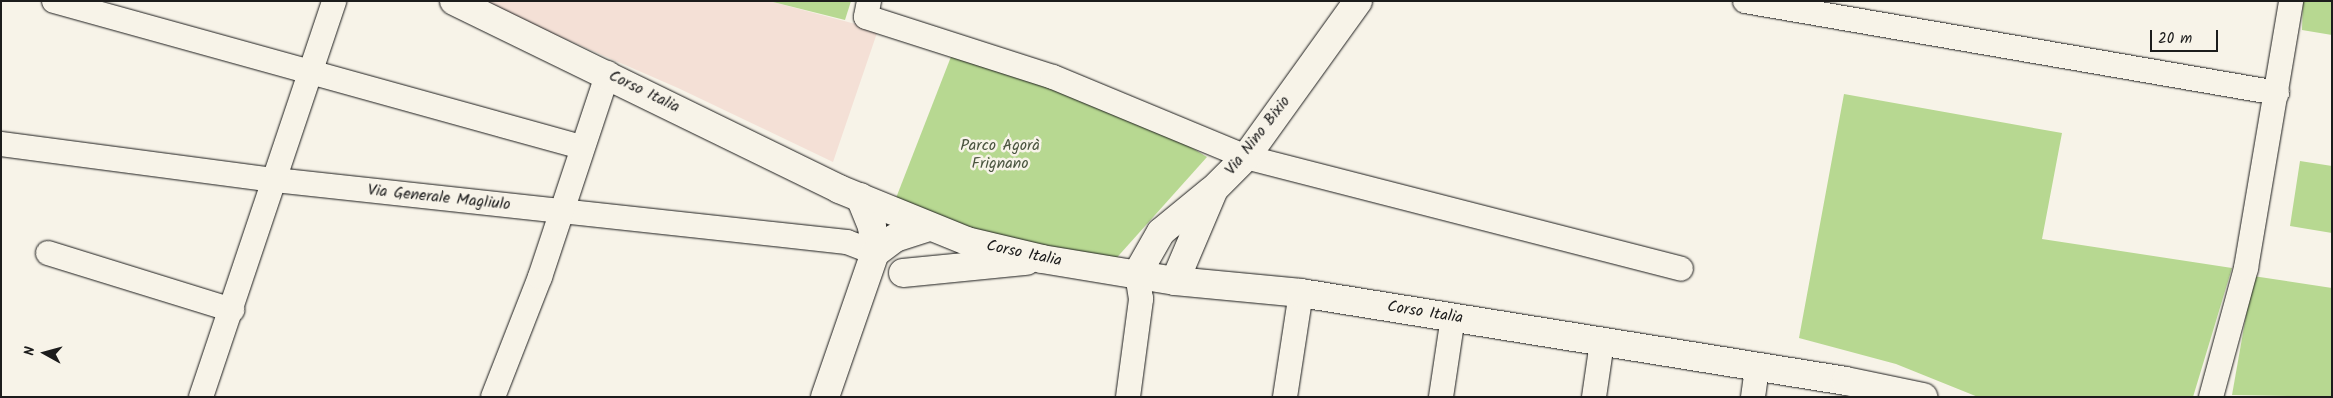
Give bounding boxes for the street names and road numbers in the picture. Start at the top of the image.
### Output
street label: Corso Italia [605,67,683,117]
street label: Via Nino Bixio [1221,93,1295,179]
street label: Via Generale Magliulo [367,181,511,215]
street label: Corso Italia [985,237,1063,271]
street label: Corso Italia [1386,298,1464,328]

